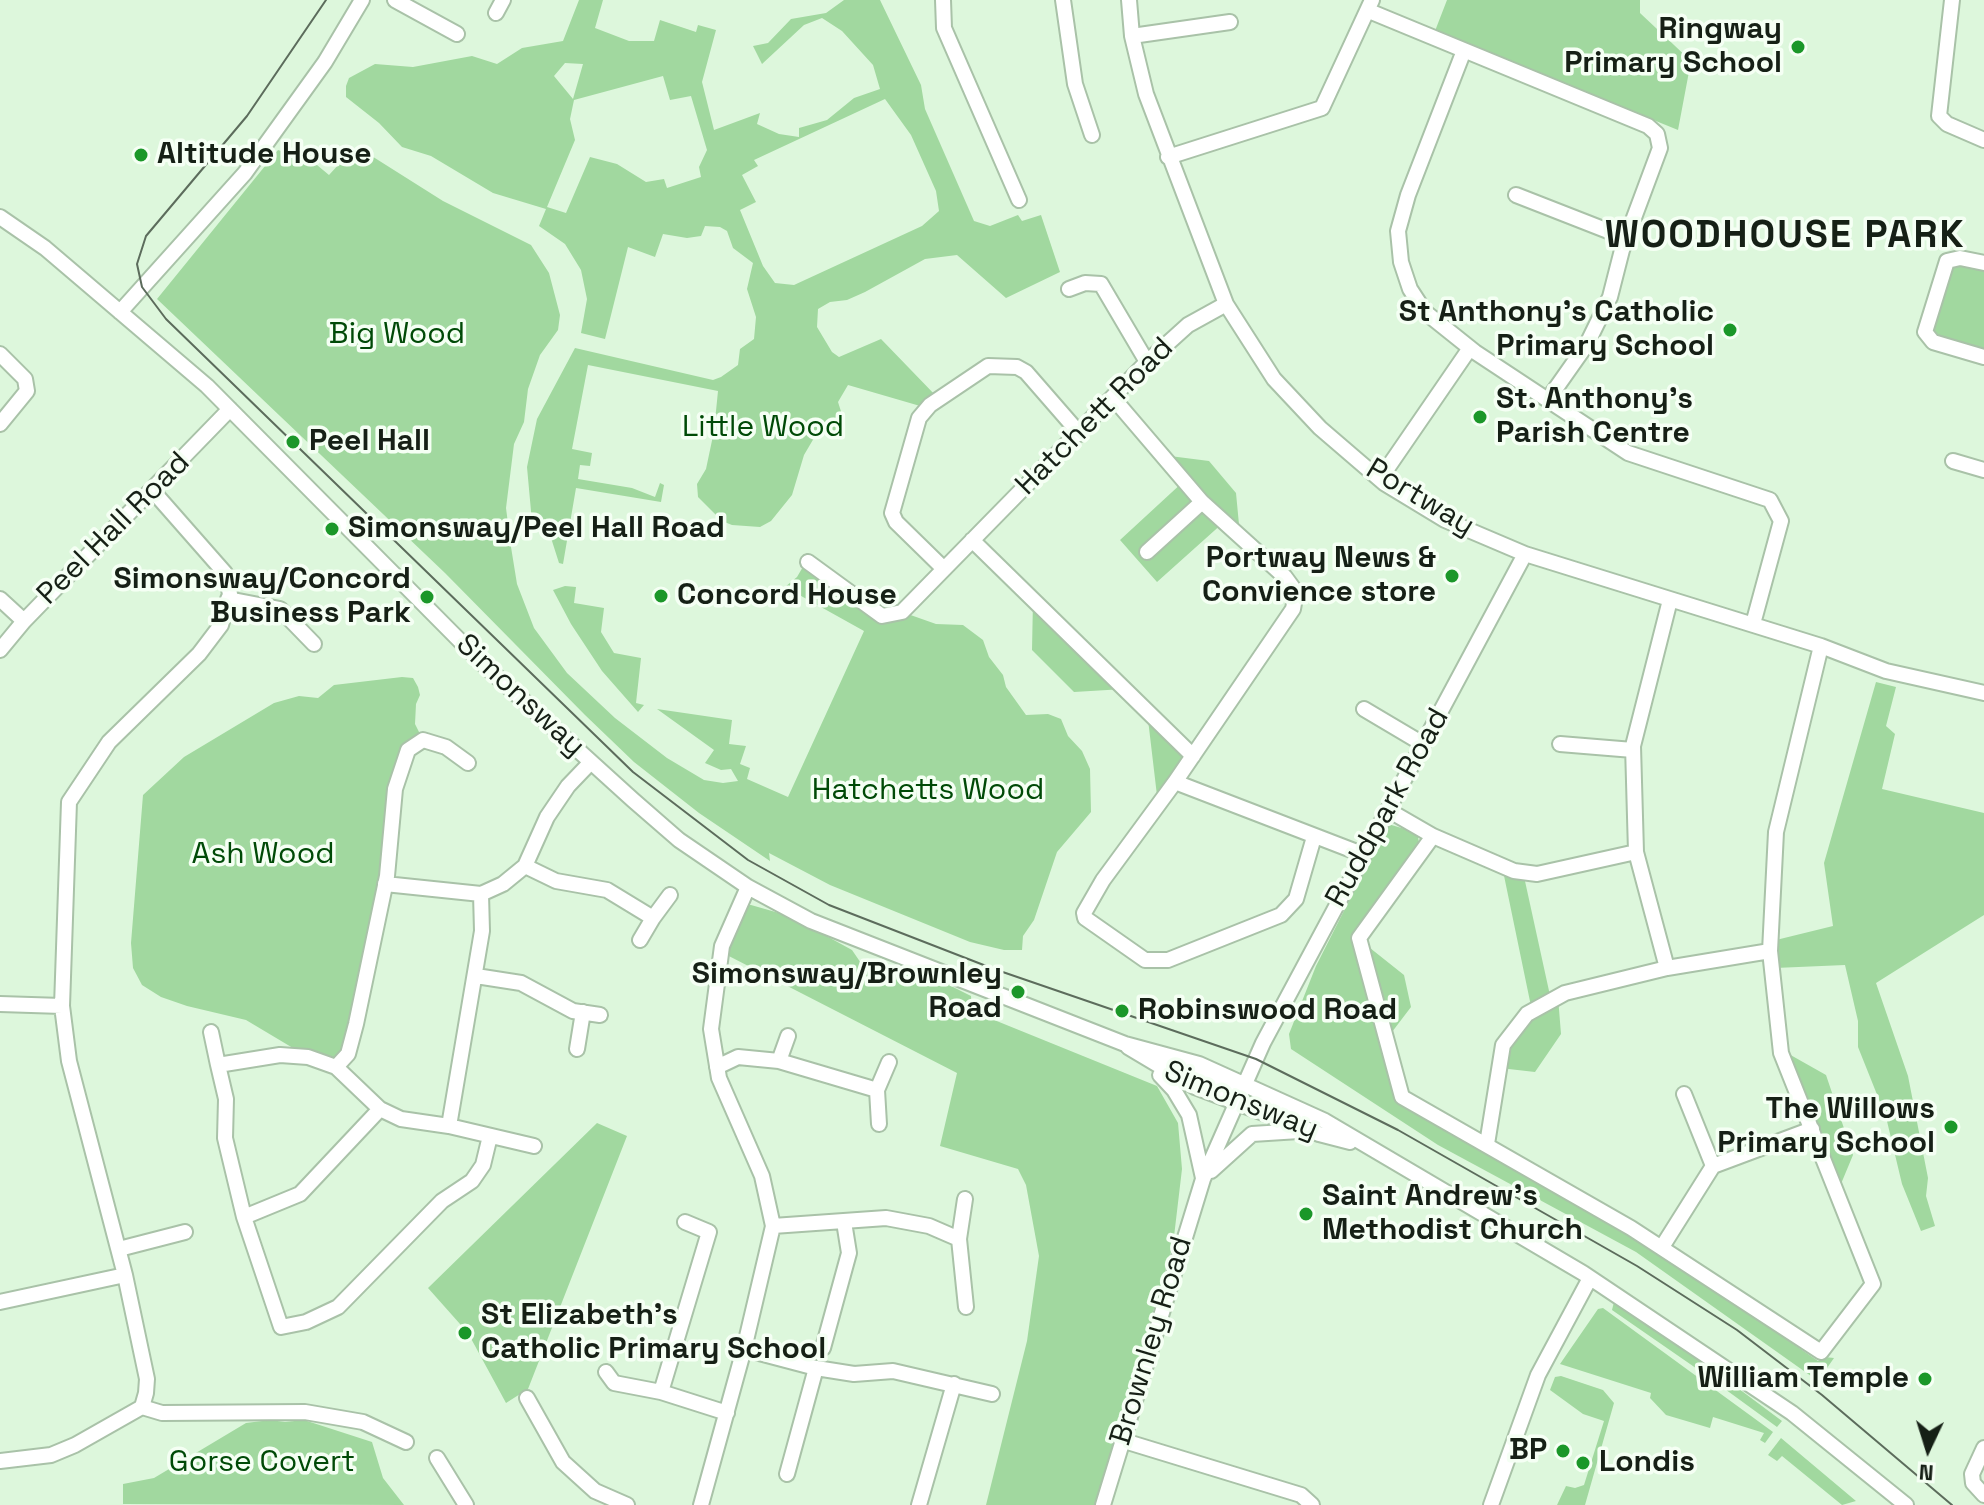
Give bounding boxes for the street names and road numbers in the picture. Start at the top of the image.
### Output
street label: Hatchett Road [1009,331,1181,503]
street label: Peel Hall Road [30,445,198,613]
street label: Portway [1359,452,1481,544]
street label: Simonsway [448,627,592,765]
street label: Ruddpark Road [1319,702,1457,914]
street label: Simonsway [1159,1054,1323,1148]
street label: Brownley Road [1103,1232,1201,1450]

